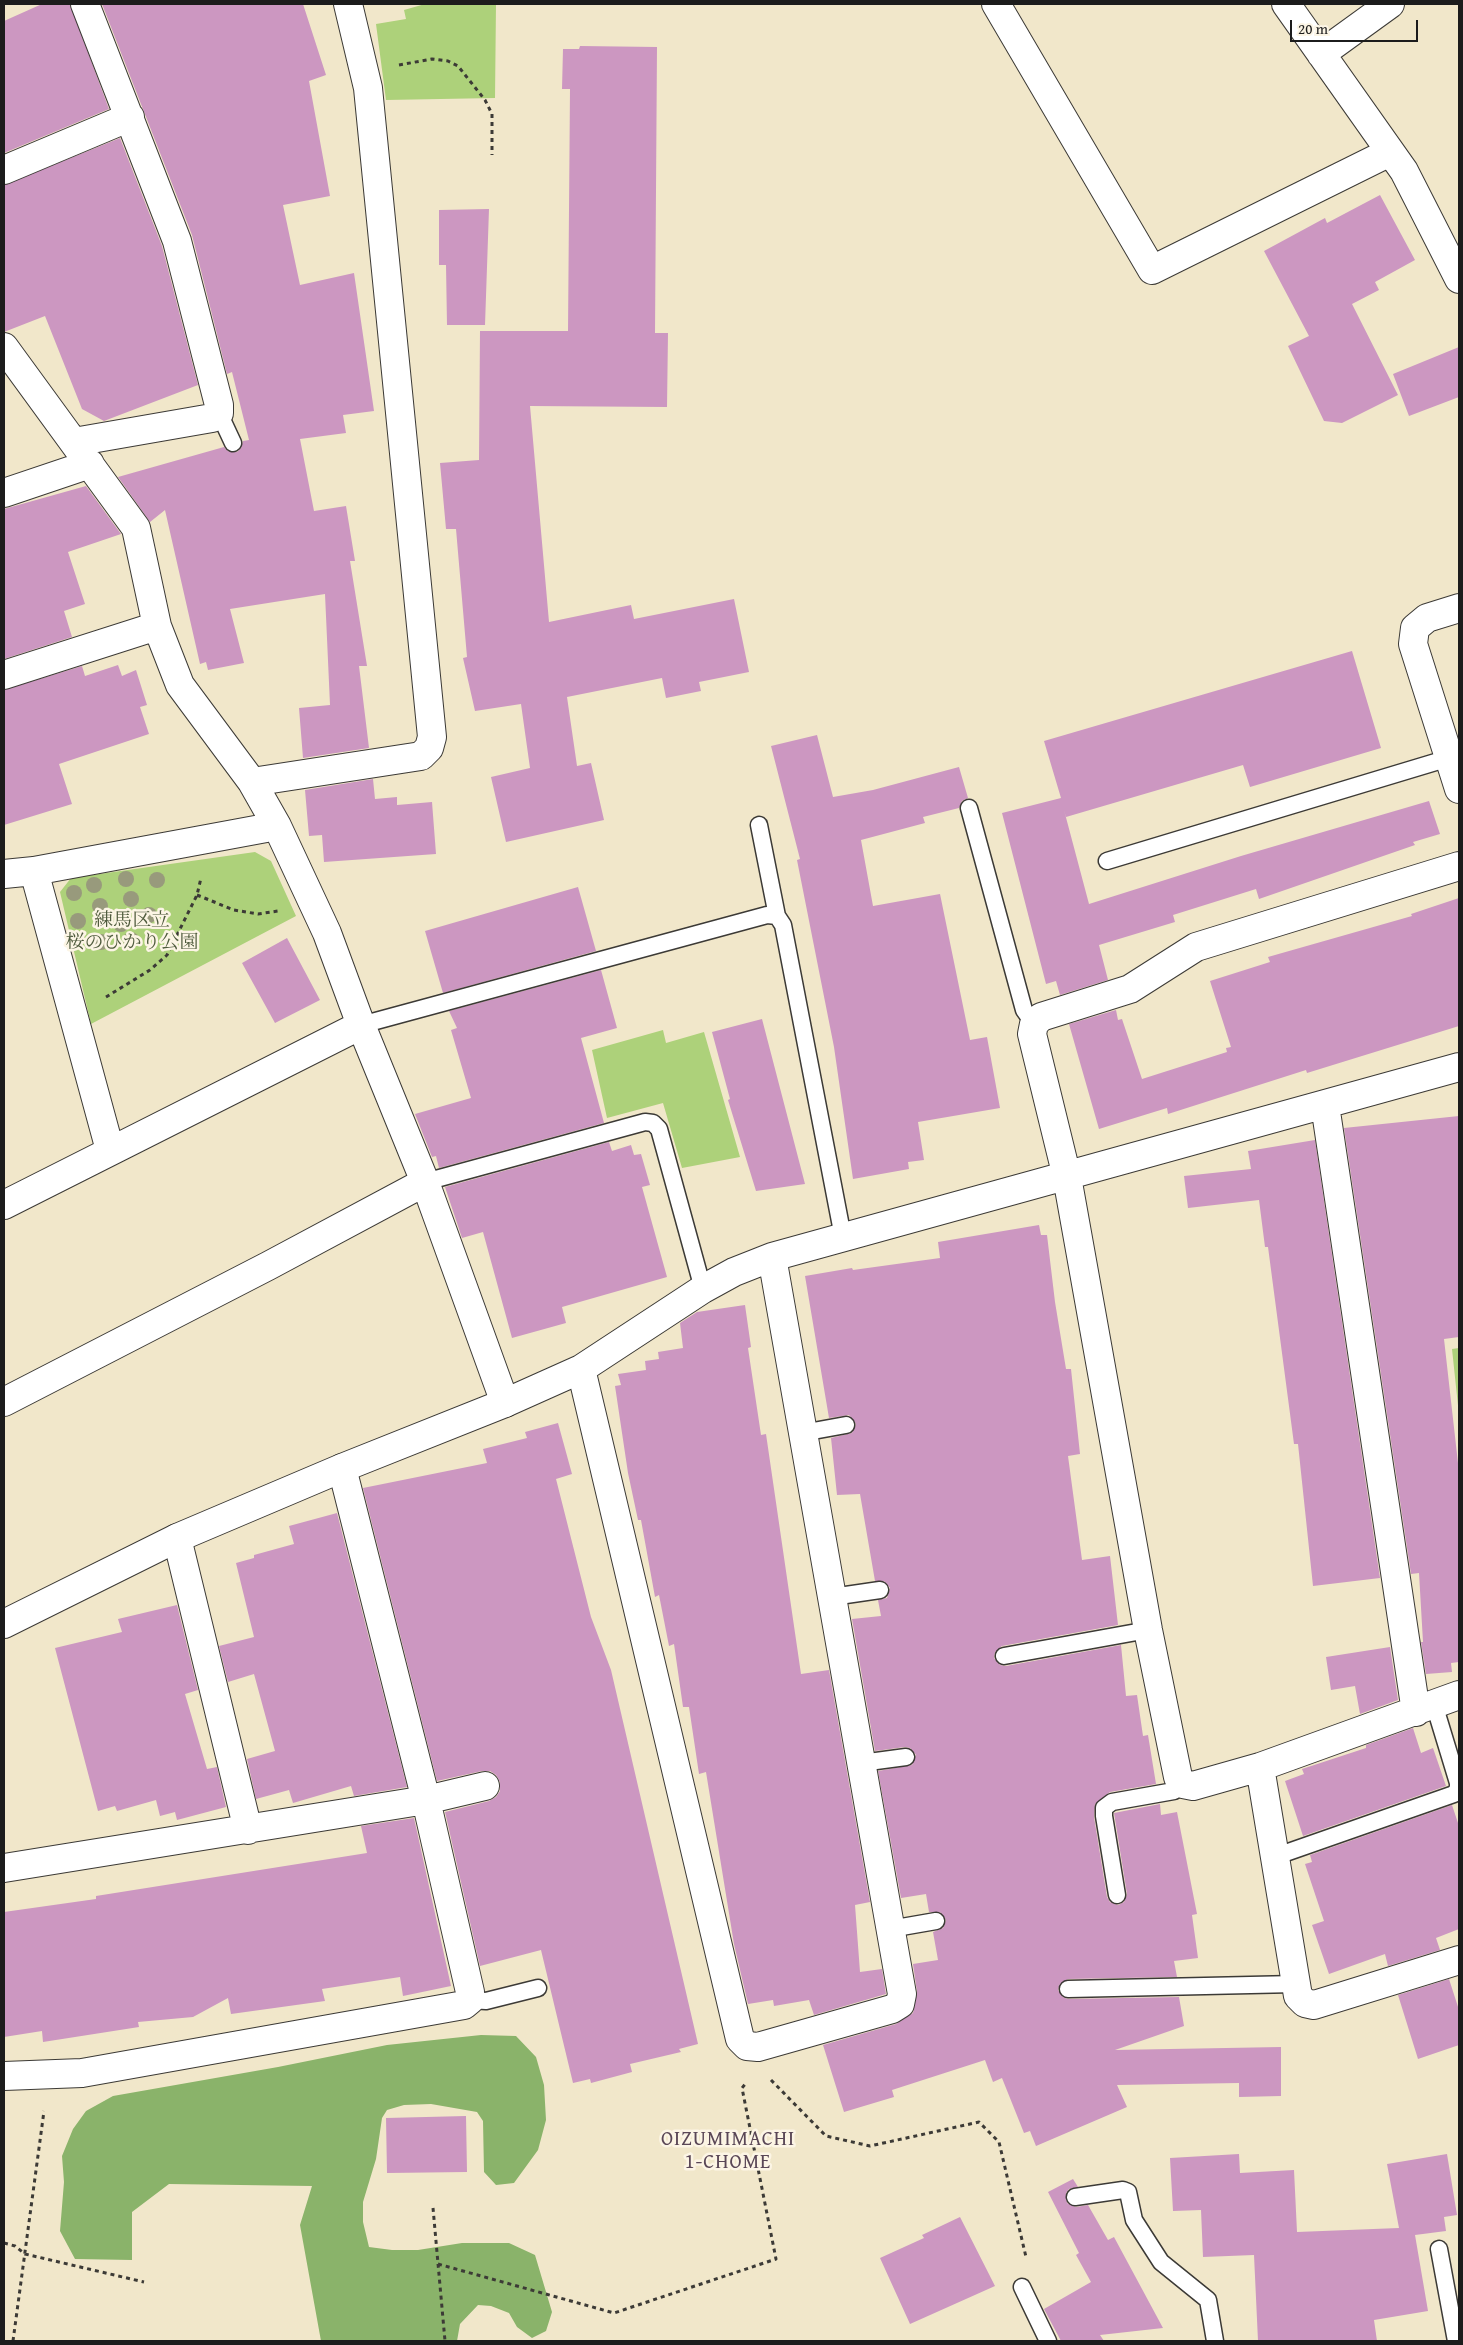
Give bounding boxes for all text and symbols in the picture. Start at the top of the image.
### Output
scale bar [1293,10,1420,42]
text: 20 m [1298,18,1328,39]
park label: 練馬区立 桜のひかり公園 [66,910,198,954]
district label: OIZUMIMACHI 1-CHOME [660,2128,796,2175]

